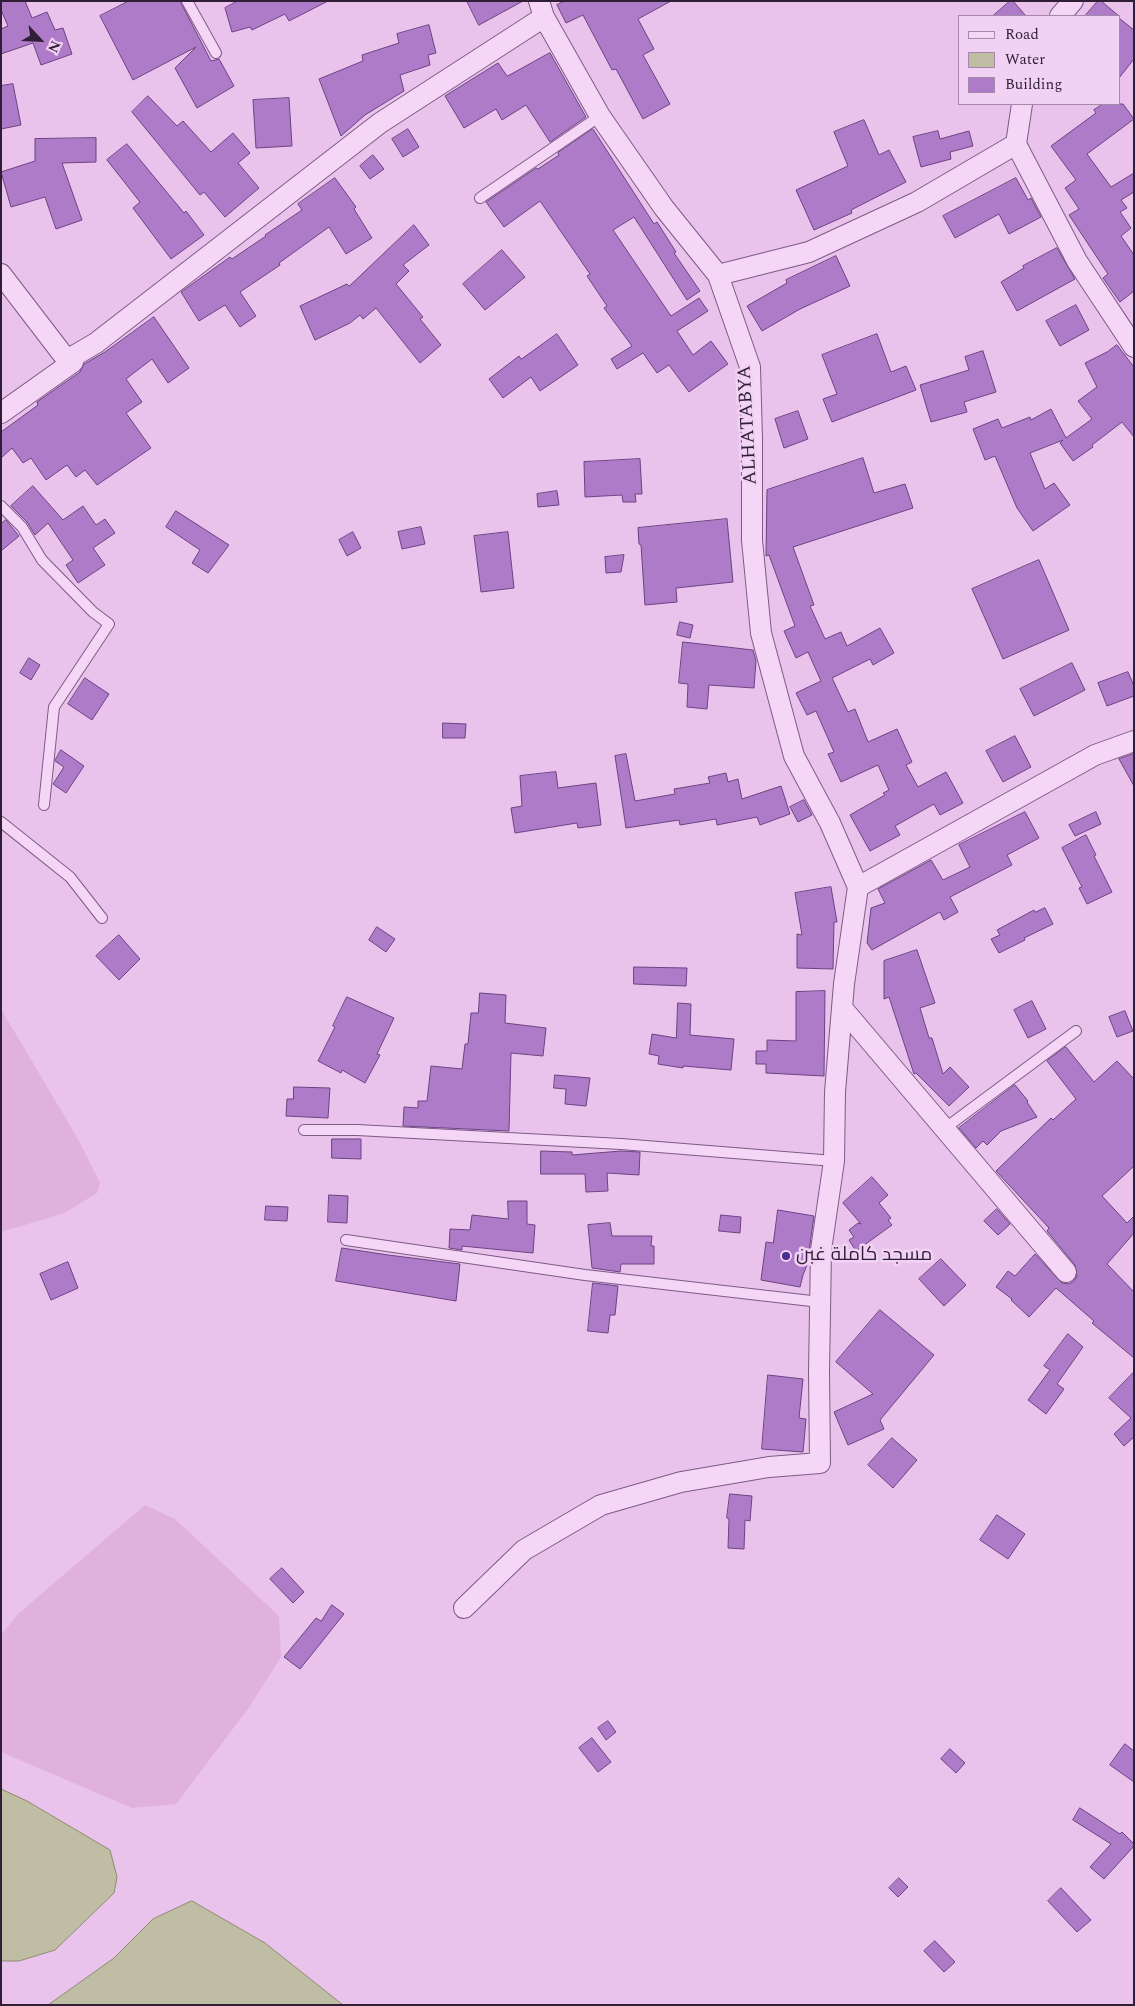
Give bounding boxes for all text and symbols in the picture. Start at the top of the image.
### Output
north arrow [15,15,65,65]
legend [958,15,1120,105]
text: Road [1005,23,1039,46]
text: N [42,37,66,56]
text: Water [1005,48,1045,71]
text: Building [1005,73,1062,96]
street label: ALHATABYA [734,365,764,485]
place label: مسجد كاملة غبن [796,1245,932,1267]
marker: مسجد كاملة غبن [780,1250,792,1262]

